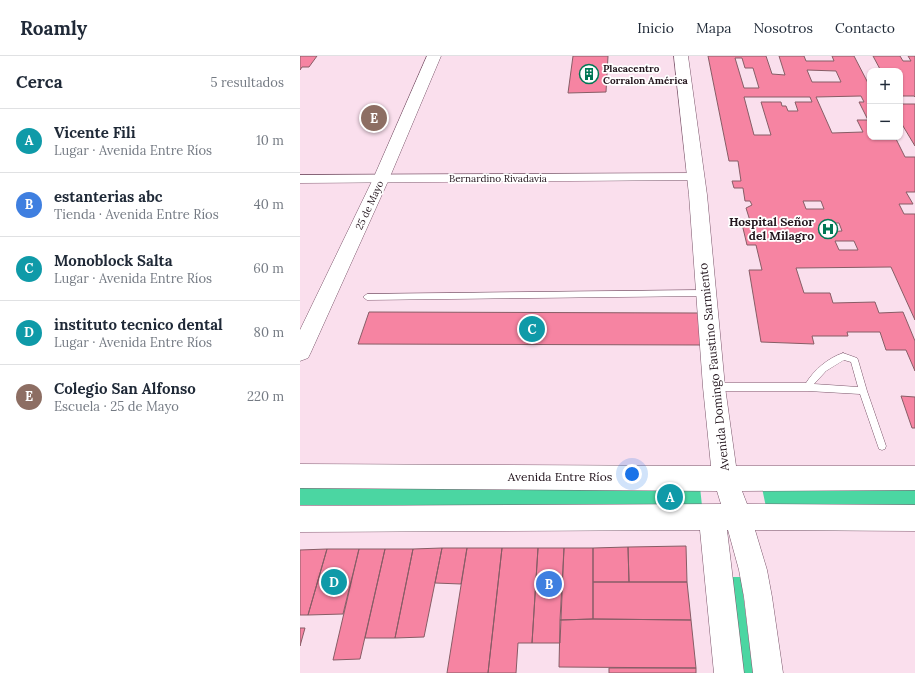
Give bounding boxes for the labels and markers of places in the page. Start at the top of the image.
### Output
place label: Placacentro Corralon América [603,62,689,87]
building icon: Placacentro Corralon América [578,63,600,85]
pin: E [361,103,387,133]
place label: Hospital Señor del Milagro [729,214,814,243]
hospital icon: Hospital Señor del Milagro [817,218,839,240]
pin: C [519,314,545,344]
pin: A [657,482,683,512]
pin: D [321,567,347,597]
pin: B [536,569,562,599]

